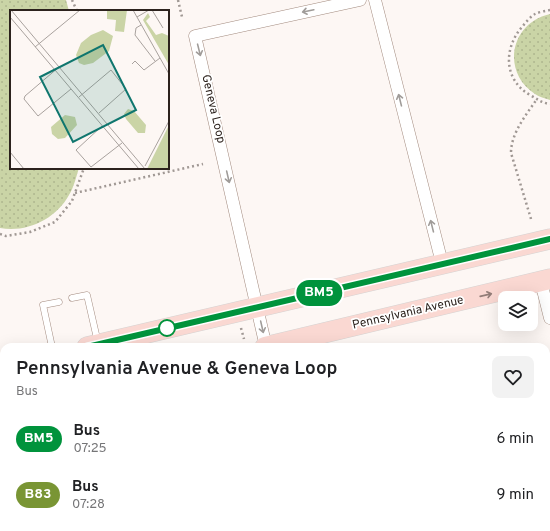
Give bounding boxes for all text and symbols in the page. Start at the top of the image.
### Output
one-way arrow [302,8,315,16]
inset map [10,10,169,169]
one-way arrow [196,44,203,57]
street label: Geneva Loop [197,73,229,145]
one-way arrow [396,93,403,106]
one-way arrow [224,170,232,183]
one-way arrow [428,219,435,232]
line badge: BM5 [296,280,342,306]
text: BM5 [304,284,334,301]
one-way arrow [479,290,492,298]
map controls [498,291,538,331]
button: layers [498,291,538,331]
street label: Pennsylvania Avenue [351,292,465,334]
unlabelled marker [158,319,176,337]
one-way arrow [258,320,266,333]
button: heart [492,356,534,398]
text: Pennsylvania Avenue & Geneva Loop [16,357,337,381]
text: Bus [16,384,38,400]
text: Bus [74,422,100,441]
text: BM5 [24,430,54,447]
text: 6 min [497,430,534,449]
text: 07:25 [74,441,107,457]
text: Bus [72,478,99,497]
text: B83 [25,486,51,503]
text: 9 min [497,486,534,505]
text: 07:28 [72,497,105,513]

